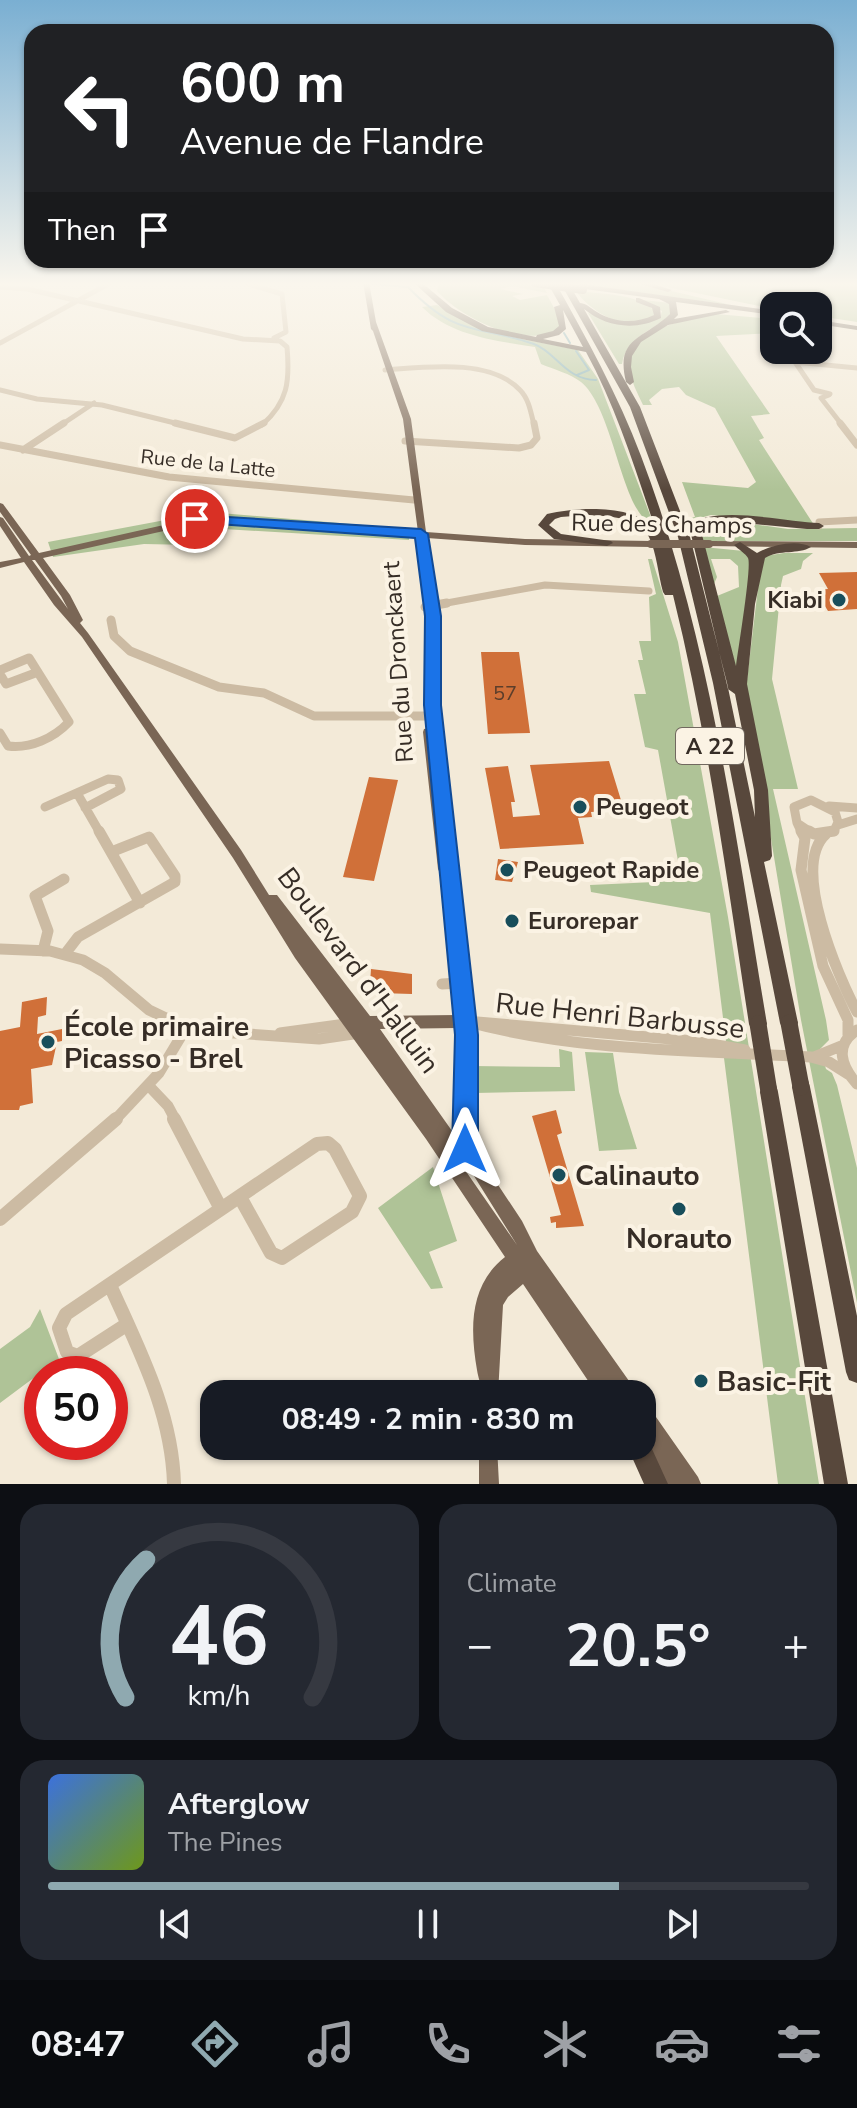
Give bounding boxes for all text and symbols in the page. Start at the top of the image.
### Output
text: 600 m [180,45,345,122]
icon: left [48,56,152,160]
text: Avenue de Flandre [180,118,484,167]
icon: arrive [132,208,176,252]
text: Then [48,210,116,251]
map controls [760,292,832,364]
button: search [760,292,832,364]
street label: Rue de la Latte [139,443,277,484]
pin [161,485,229,553]
icon: arrive [173,497,217,541]
street label: Rue des Champs [571,506,753,542]
street label: Rue du Dronckaert [375,560,421,764]
place label: Kiabi [767,584,823,616]
marker: Kiabi [830,591,848,609]
house number: 57 [493,680,517,707]
road number: A 22 [676,728,744,764]
place label: Peugeot [596,791,689,823]
marker: Peugeot [571,798,589,816]
place label: Peugeot Rapide [523,854,699,886]
street label: Boulevard d'Halluin [268,860,448,1081]
marker: Peugeot Rapide [498,861,516,879]
place label: Eurorepar [528,905,639,937]
marker: Eurorepar [503,912,521,930]
street label: Rue Henri Barbusse [494,984,746,1048]
place label: École primaire Picasso - Brel [64,1008,249,1078]
marker: École primaire Picasso - Brel [39,1033,57,1051]
position arrow [423,1107,507,1191]
place label: Calinauto [575,1157,700,1195]
marker: Calinauto [550,1166,568,1184]
marker: Norauto [670,1200,688,1218]
place label: Norauto [626,1220,732,1258]
speed limit sign: 50 [24,1356,128,1460]
place label: Basic-Fit [717,1363,831,1401]
marker: Basic-Fit [692,1372,710,1390]
text: 08:49 · 2 min · 830 m [282,1399,574,1440]
text: Climate [467,1566,557,1601]
text: 46 [169,1580,269,1693]
text: 20.5° [565,1605,711,1687]
text: − [467,1616,493,1676]
text: + [783,1616,809,1676]
text: km/h [188,1676,251,1715]
text: Afterglow [168,1784,309,1825]
text: The Pines [168,1825,283,1860]
icon: previous [153,1902,197,1946]
icon: pause [406,1902,450,1946]
icon: next [660,1902,704,1946]
icon: directions [187,2016,243,2072]
icon: music [303,2016,359,2072]
icon: phone [420,2016,476,2072]
icon: climate [537,2016,593,2072]
icon: car [654,2016,710,2072]
icon: filters [771,2016,827,2072]
text: 08:47 [30,2020,126,2069]

